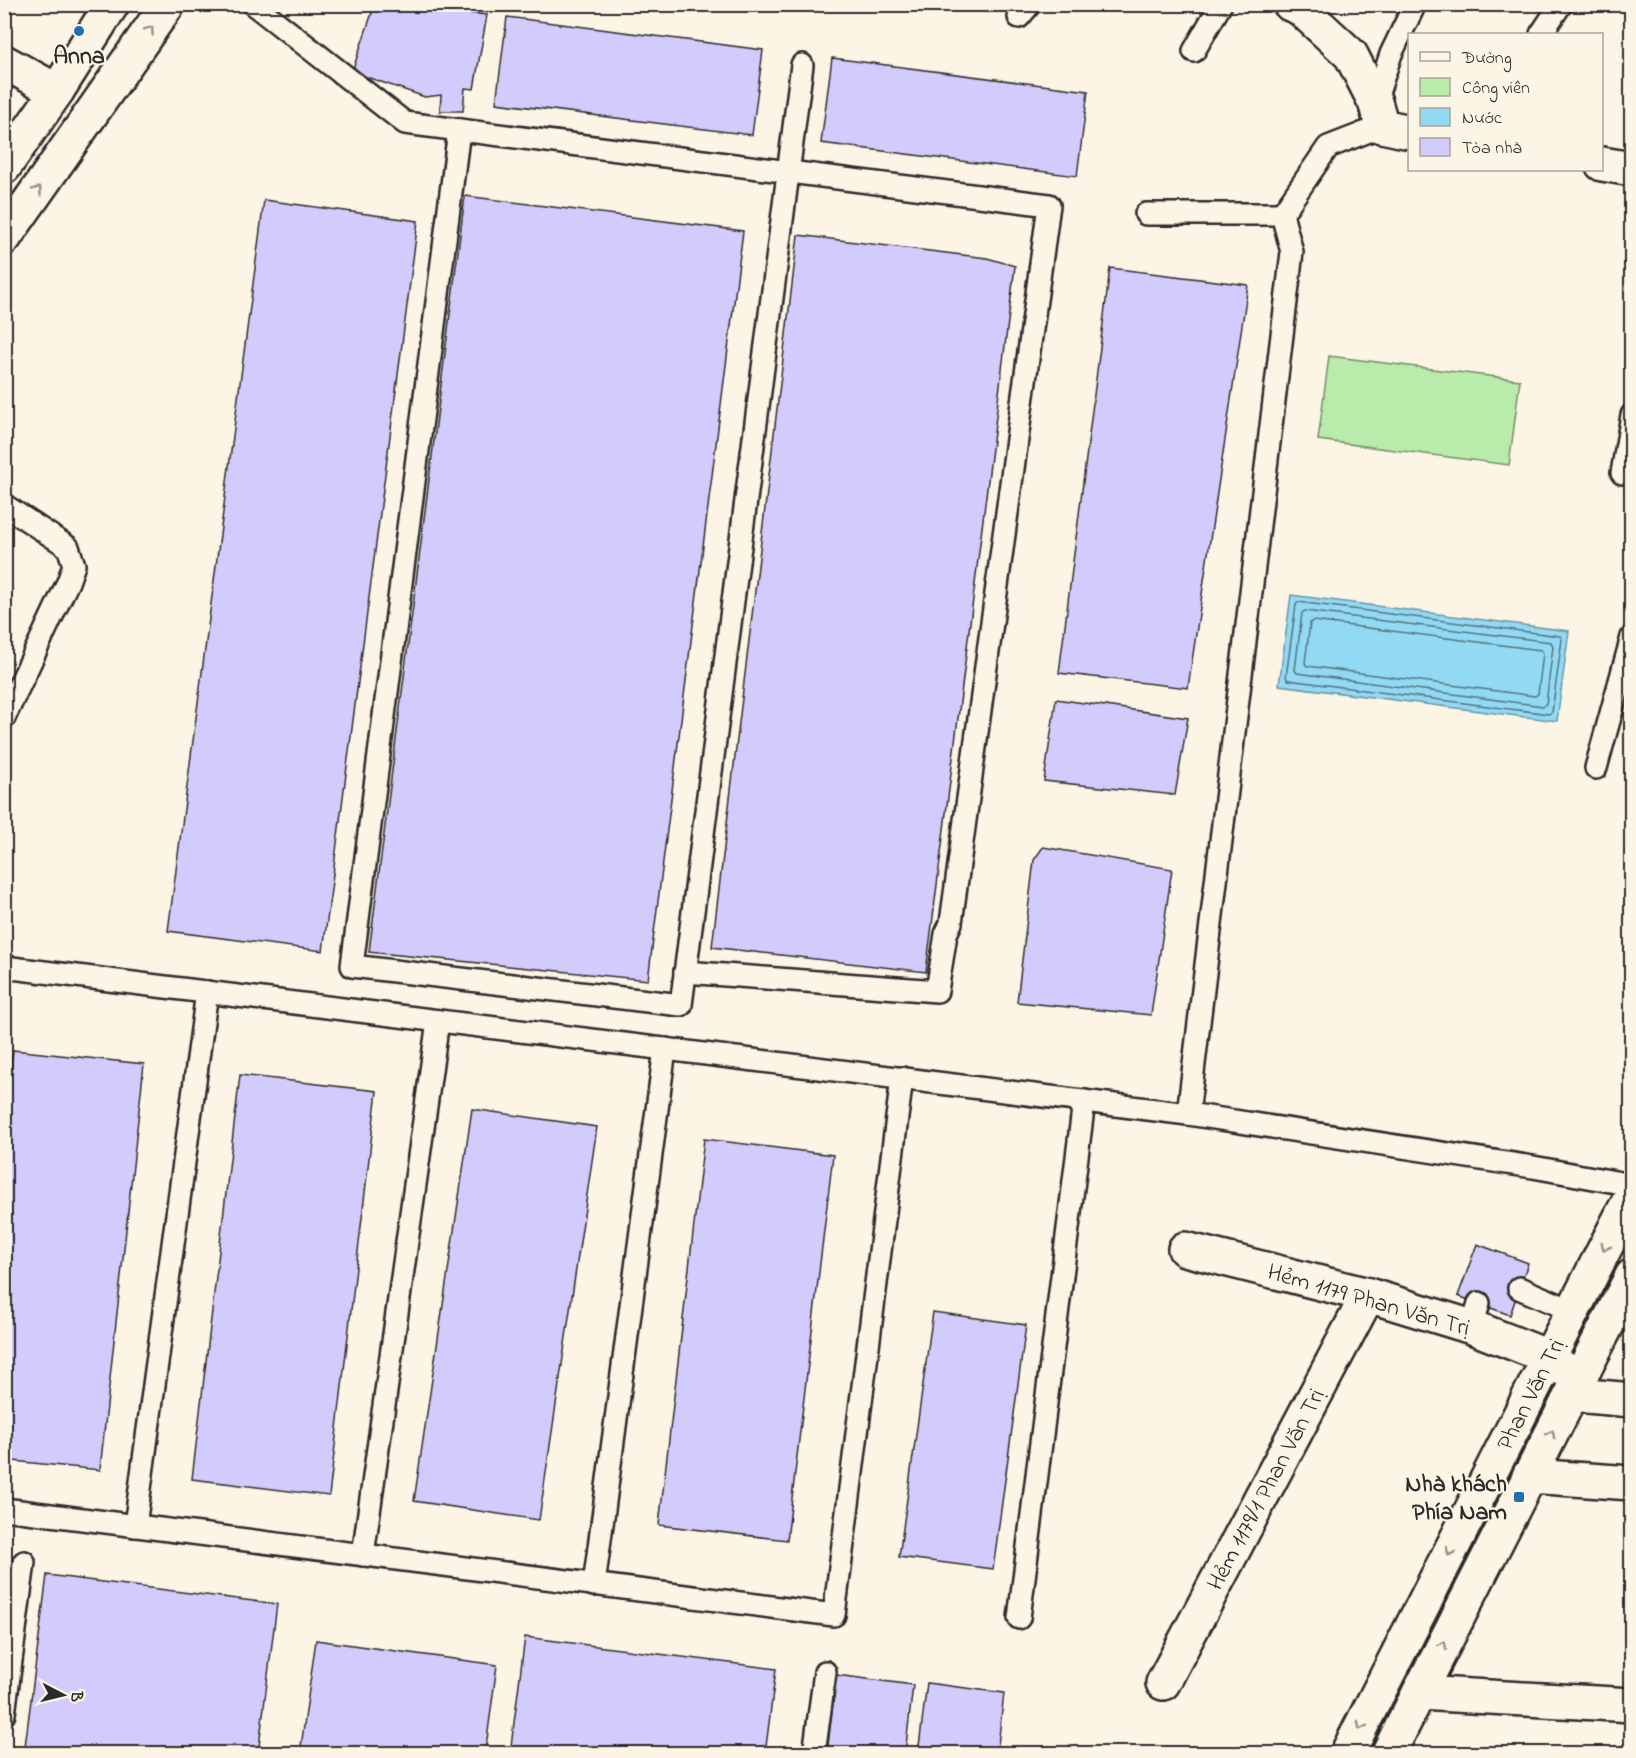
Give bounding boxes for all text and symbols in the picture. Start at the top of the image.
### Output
marker: Anna [72,24,86,38]
one-way arrow [143,25,154,36]
legend [1408,33,1603,171]
place label: Anna [53,40,105,75]
text: Đường [1461,46,1512,73]
text: Công viên [1462,76,1530,103]
text: Nước [1462,106,1502,132]
text: Tòa nhà [1462,136,1522,162]
one-way arrow [31,185,42,196]
one-way arrow [1601,1241,1612,1251]
street label: Hẻm 1179 Phan Văn Trị [1263,1256,1474,1347]
street label: Phan Văn Trị [1489,1333,1575,1457]
street label: Hẻm 1179/1 Phan Văn Trị [1199,1383,1335,1597]
one-way arrow [1544,1430,1555,1441]
place label: Nhà khách Phía Nam [1405,1468,1507,1531]
marker: Nhà khách Phía Nam [1512,1490,1526,1504]
one-way arrow [1445,1545,1457,1556]
one-way arrow [1436,1641,1447,1652]
north arrow [33,1665,93,1725]
text: B [63,1689,89,1704]
one-way arrow [1357,1719,1369,1730]

